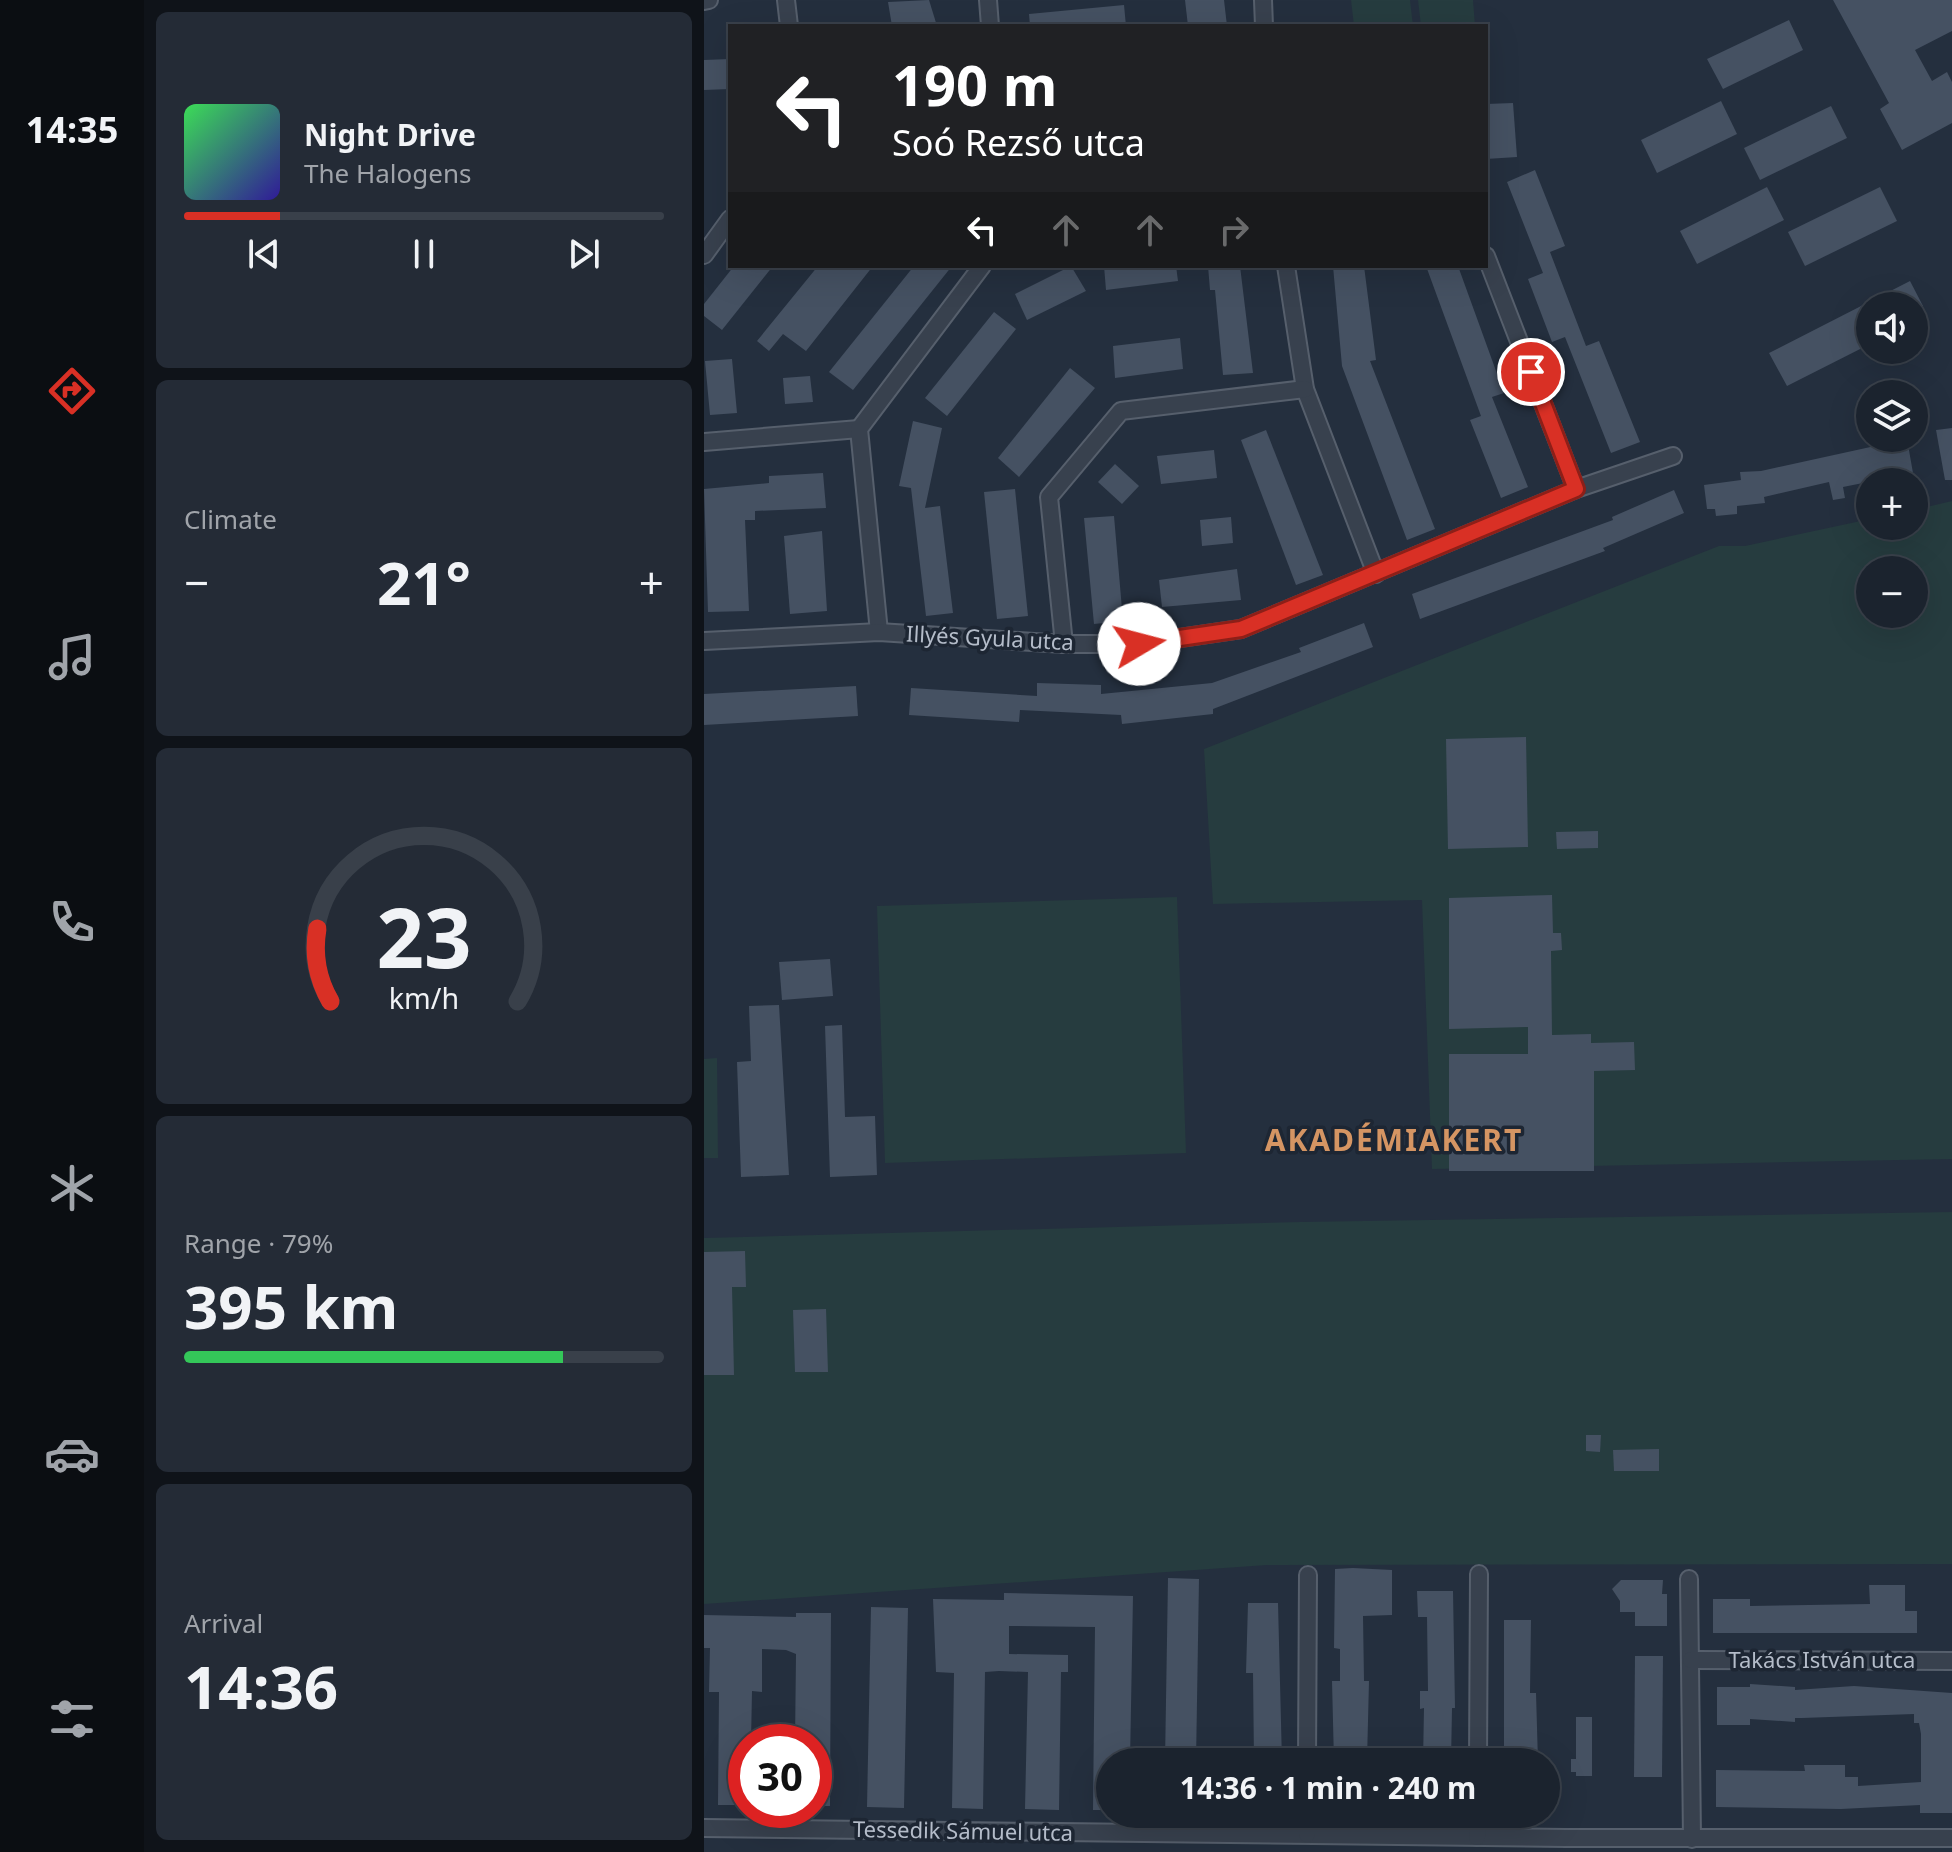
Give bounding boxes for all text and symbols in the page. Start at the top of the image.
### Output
text: 190 m [892,46,1057,122]
icon: left [760,56,864,160]
text: 14:35 [26,105,118,154]
text: Night Drive [304,114,476,155]
text: Soó Rezső utca [892,118,1145,167]
text: The Halogens [304,155,471,191]
icon: left [960,208,1004,252]
icon: ahead [1044,208,1088,252]
icon: ahead [1128,208,1172,252]
icon: right [1212,208,1256,252]
icon: previous [242,232,286,276]
icon: pause [402,232,446,276]
icon: next [562,232,606,276]
map controls [1856,292,1928,628]
button: sound [1856,292,1928,364]
pin [1497,338,1565,406]
icon: arrive [1509,350,1553,394]
icon: directions [44,363,100,419]
button: layers [1856,380,1928,452]
button: + [1856,468,1928,540]
text: Climate [184,501,277,537]
text: 21° [377,541,471,623]
text: − [184,552,209,612]
text: + [639,552,664,612]
button: − [1856,556,1928,628]
position arrow [1097,602,1181,686]
street label: Illyés Gyula utca [906,618,1075,656]
icon: music [44,629,100,685]
text: 23 [376,879,472,992]
icon: phone [44,894,100,950]
text: km/h [389,978,459,1017]
district label: AKADÉMIAKERT [1265,1119,1523,1160]
icon: climate [44,1160,100,1216]
text: Range · 79% [184,1225,333,1261]
text: 395 km [184,1265,398,1347]
icon: car [44,1426,100,1482]
text: Arrival [184,1605,263,1641]
street label: Takács István utca [1729,1644,1915,1674]
text: 14:36 [184,1645,338,1727]
icon: filters [44,1691,100,1747]
speed limit sign: 30 [728,1724,832,1828]
text: 14:36 · 1 min · 240 m [1180,1767,1476,1808]
street label: Tessedik Sámuel utca [853,1813,1073,1847]

